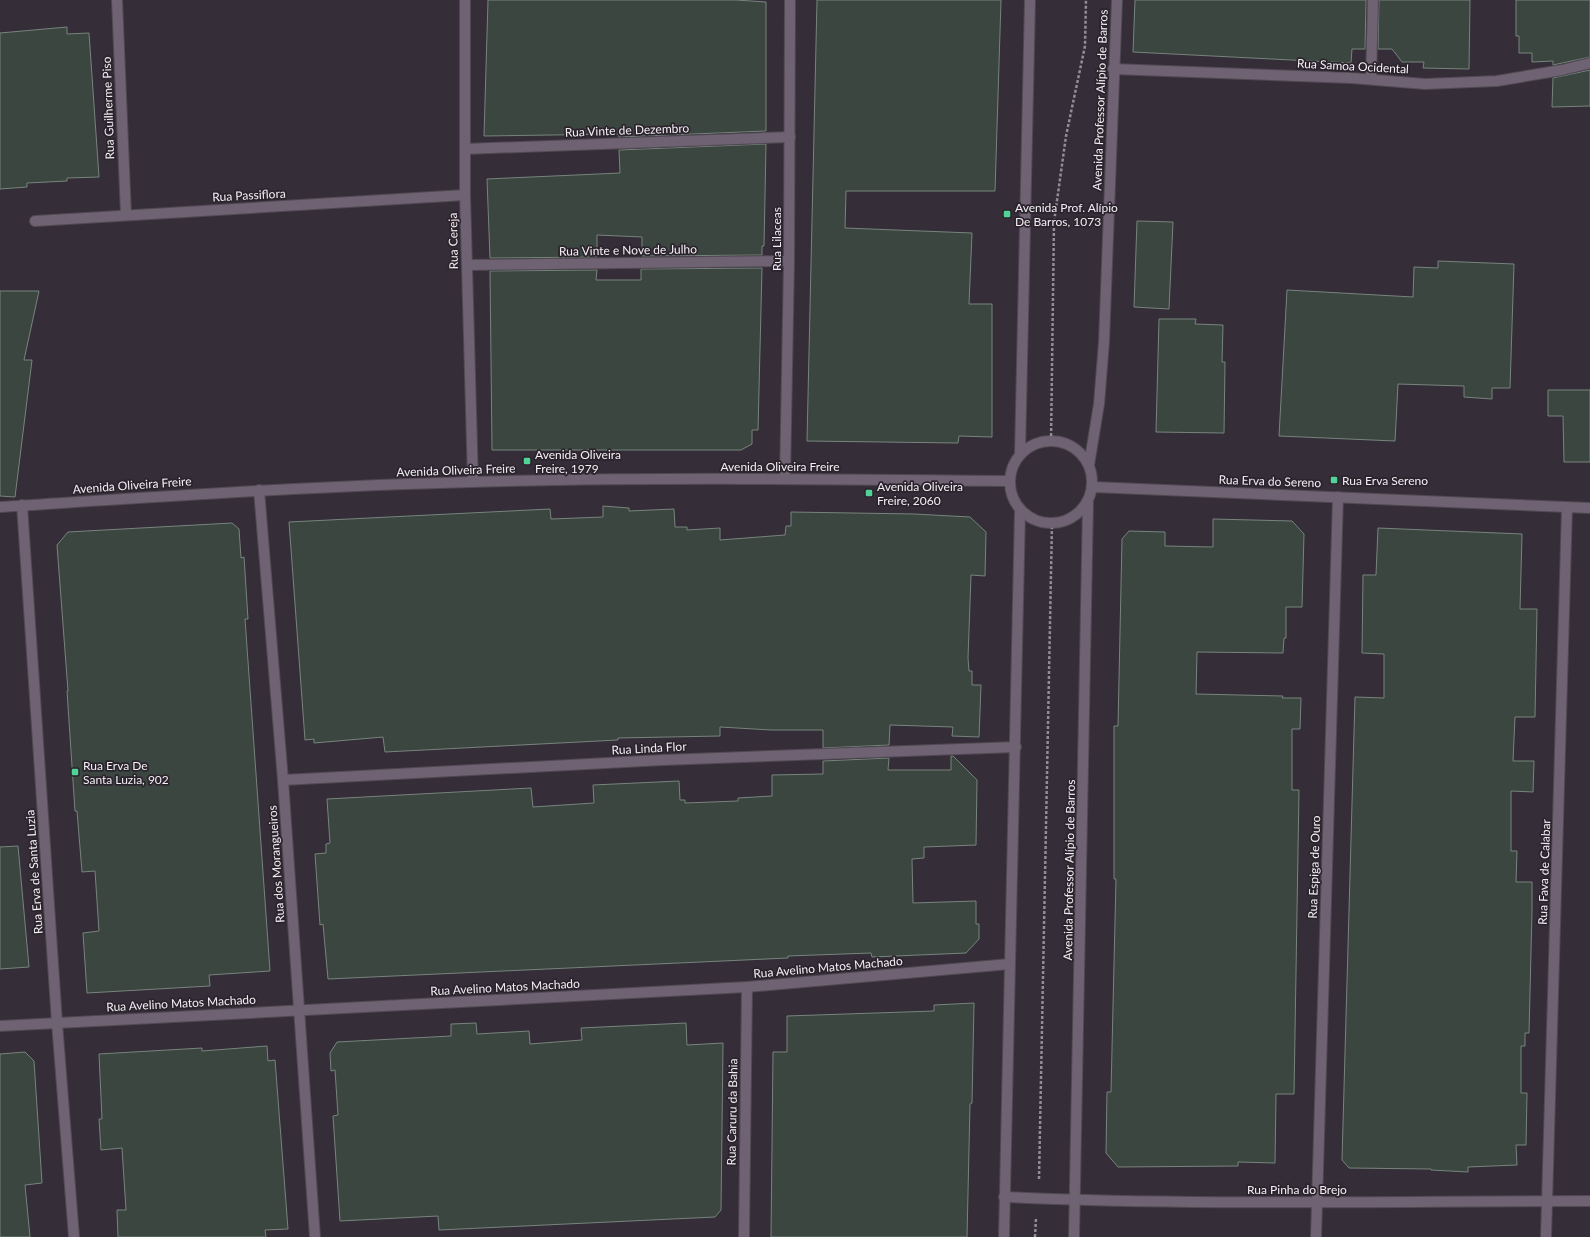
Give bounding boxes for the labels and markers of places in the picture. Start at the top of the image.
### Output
place label: Avenida Prof. Alípio De Barros, 1073 [1015,200,1118,229]
marker: Avenida Prof. Alípio De Barros, 1073 [1002,209,1012,219]
place label: Avenida Oliveira Freire, 1979 [535,447,621,476]
marker: Avenida Oliveira Freire, 1979 [522,456,532,466]
place label: Rua Erva Sereno [1342,473,1428,488]
marker: Rua Erva Sereno [1329,475,1339,485]
place label: Avenida Oliveira Freire, 2060 [877,479,963,508]
marker: Avenida Oliveira Freire, 2060 [864,488,874,498]
place label: Rua Erva De Santa Luzia, 902 [83,758,169,787]
marker: Rua Erva De Santa Luzia, 902 [70,767,80,777]

